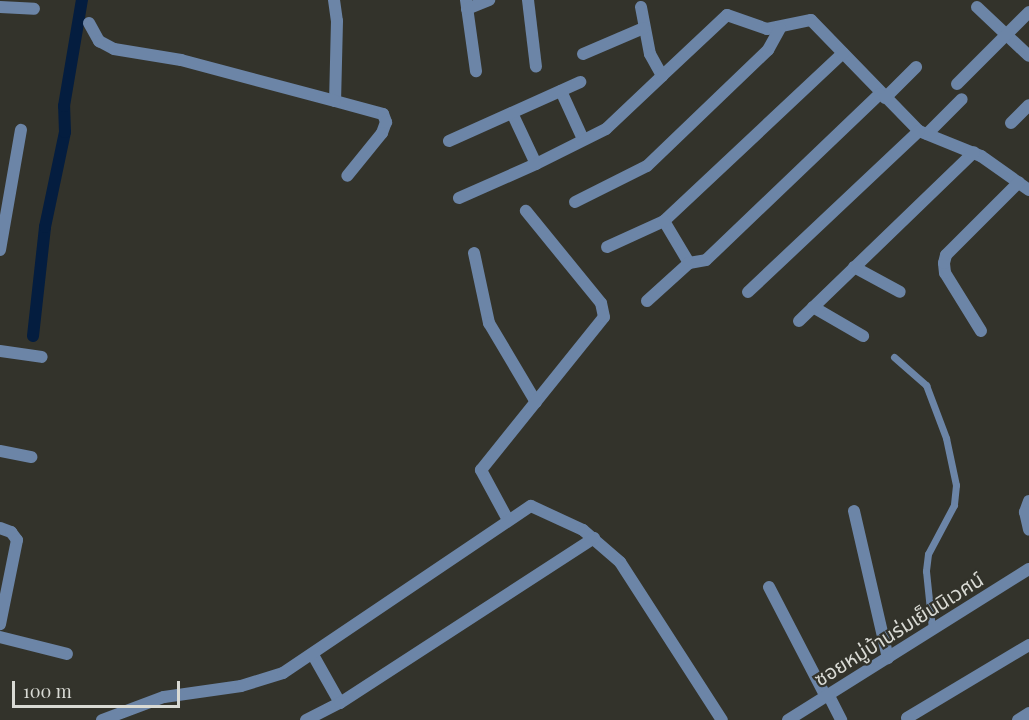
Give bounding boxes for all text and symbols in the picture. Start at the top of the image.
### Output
street label: ซอยหมู่บ้านร่มเย็นนิเวศน์ [809,566,987,690]
scale bar [15,669,183,707]
text: 100 m [23,679,72,703]

